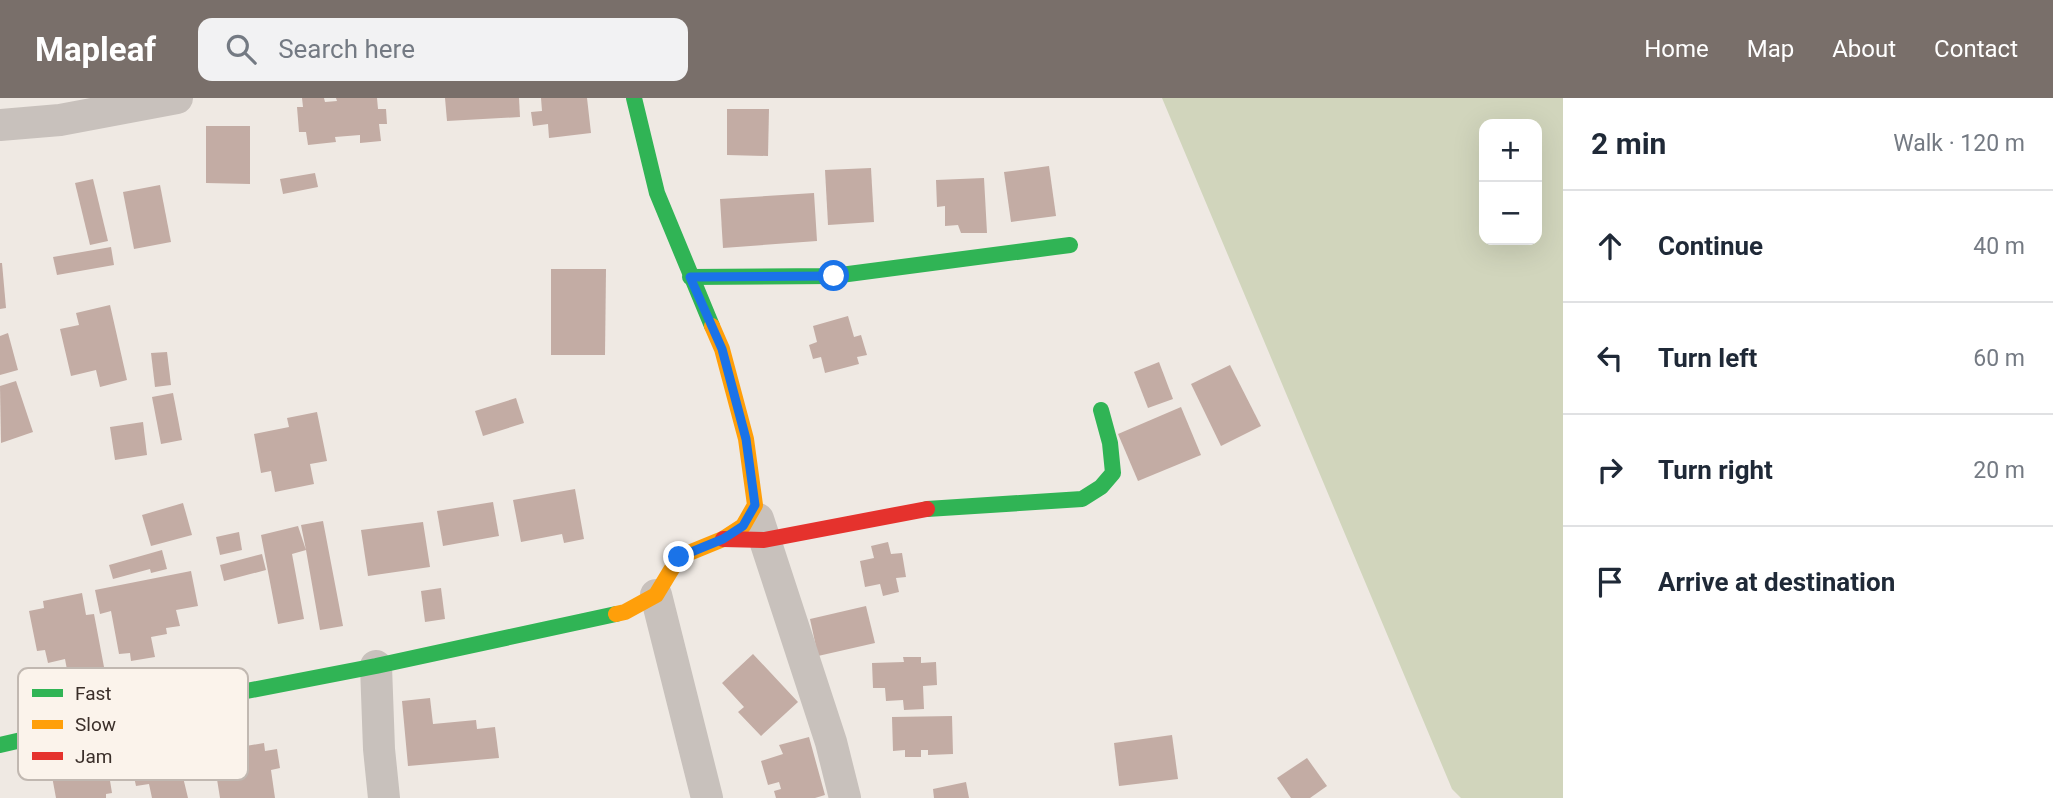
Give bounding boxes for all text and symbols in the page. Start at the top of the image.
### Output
search box [198,18,688,81]
text: Mapleaf [35,30,156,69]
icon: search [222,30,260,68]
text: Search here [278,34,415,64]
text: Home [1644,35,1709,63]
text: Map [1747,35,1794,63]
text: About [1832,35,1896,63]
text: Contact [1934,35,2018,63]
map controls [1479,119,1542,245]
button: + [1479,119,1542,182]
text: 2 min [1591,126,1666,161]
text: Walk · 120 m [1893,130,2025,157]
button: − [1479,182,1542,245]
icon: ahead [1591,227,1629,265]
text: Continue [1658,231,1763,261]
text: 40 m [1973,233,2025,260]
route start [818,260,849,291]
icon: left [1591,339,1629,377]
text: Turn left [1658,343,1757,373]
text: 60 m [1973,345,2025,372]
icon: right [1591,451,1629,489]
text: Turn right [1658,455,1773,485]
text: 20 m [1973,457,2025,484]
route end [663,541,694,572]
icon: arrive [1591,563,1629,601]
text: Arrive at destination [1658,567,1895,597]
legend [18,668,248,780]
text: Fast [75,682,112,705]
text: Slow [75,713,116,736]
text: Jam [75,745,112,768]

